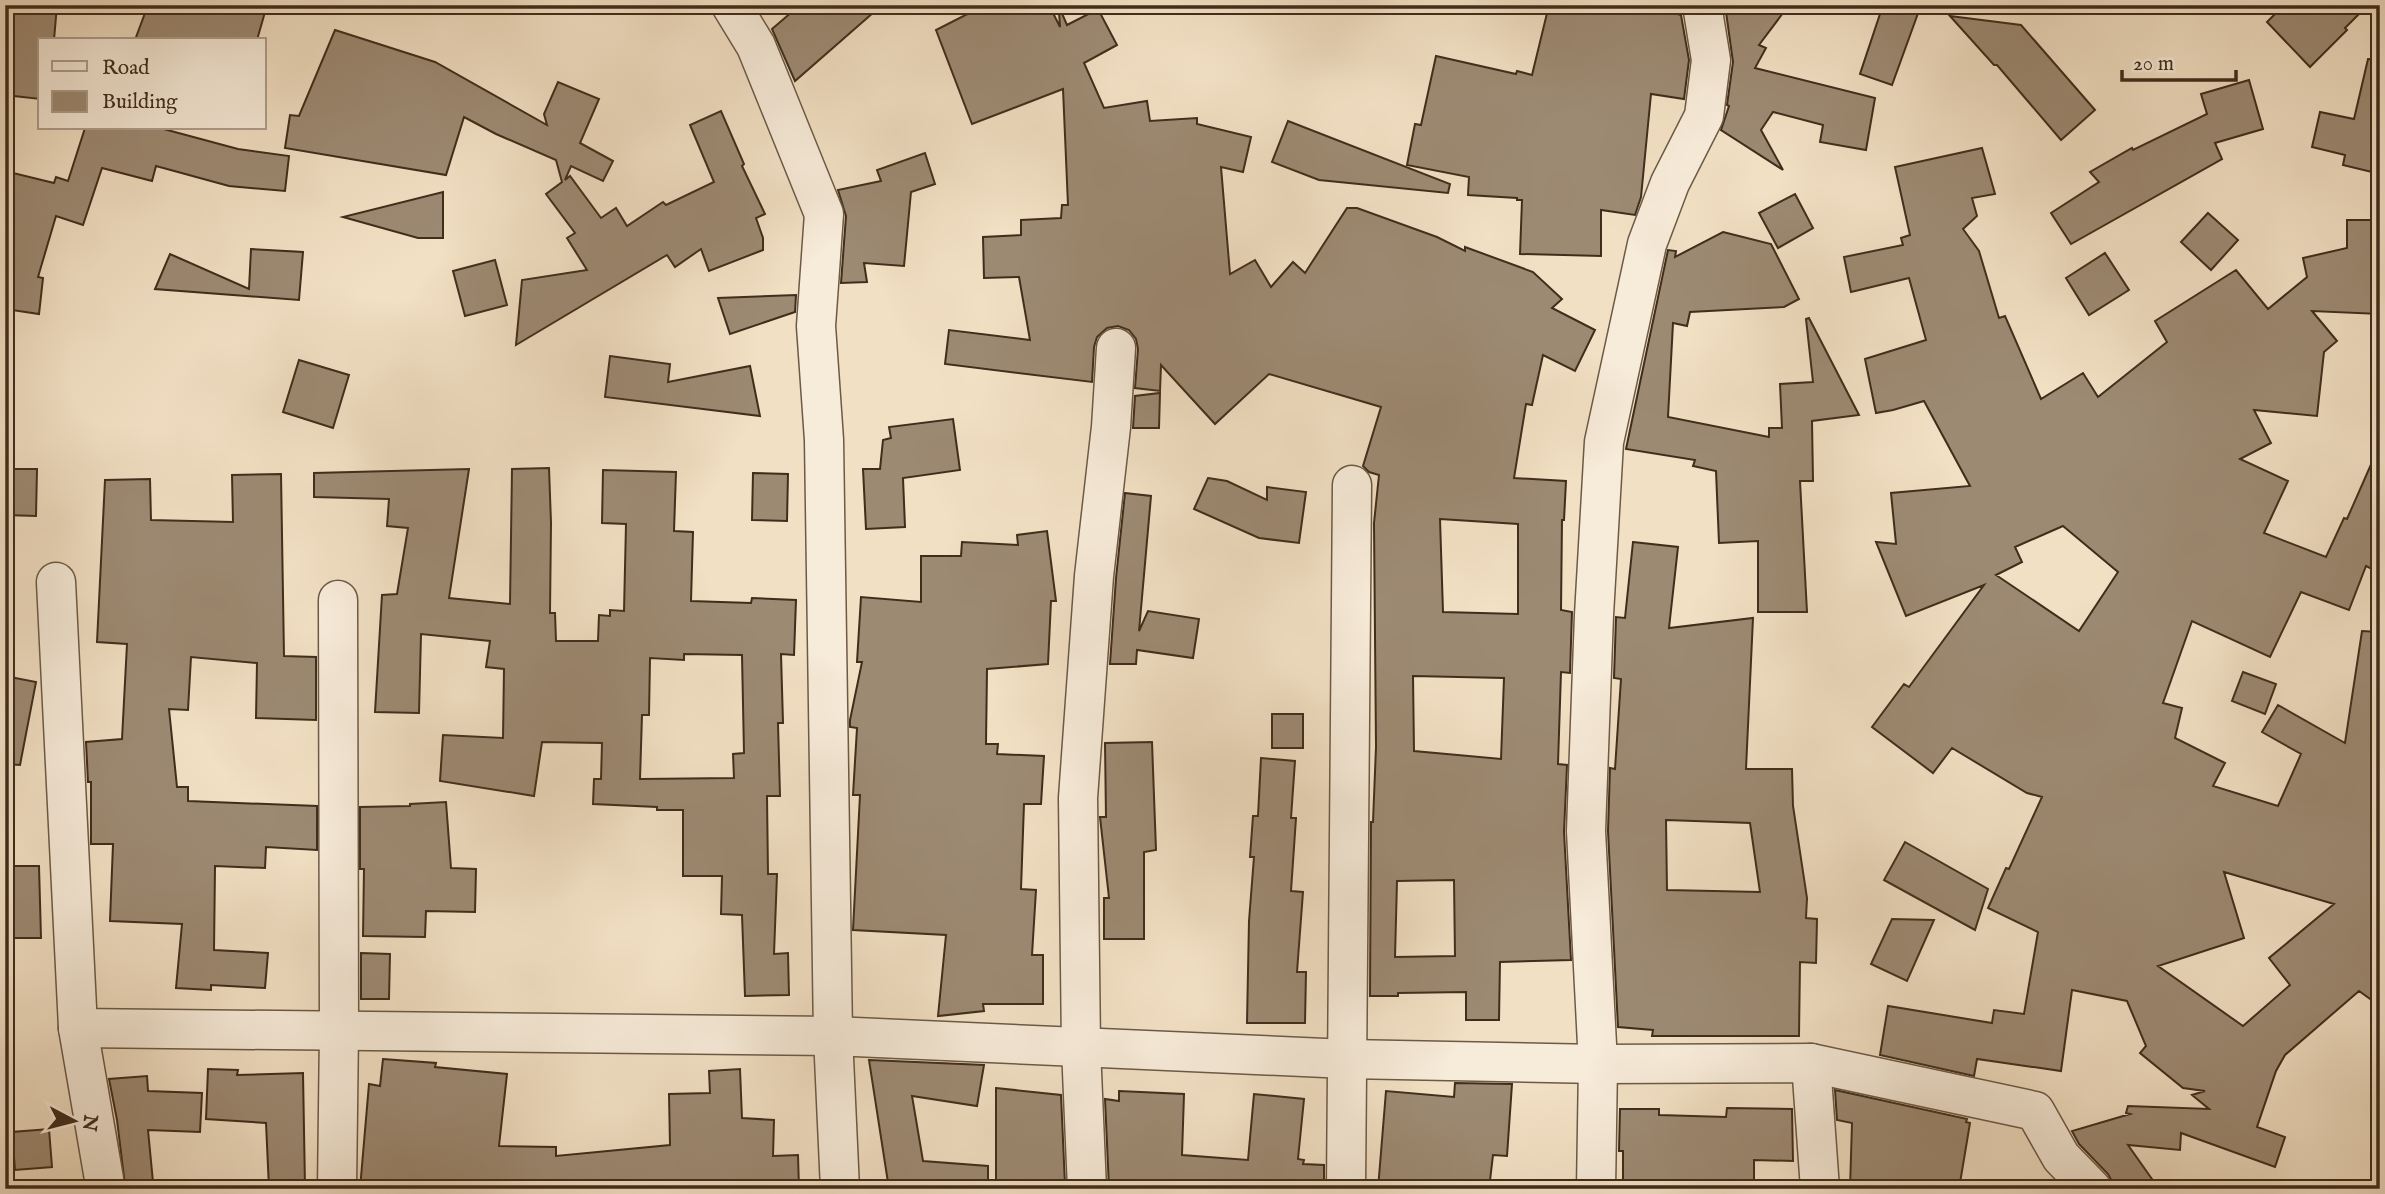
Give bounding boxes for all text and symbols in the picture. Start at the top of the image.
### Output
legend [38,38,266,130]
scale bar [2122,38,2236,82]
text: 20 m [2133,51,2174,78]
text: Road [102,55,150,82]
text: Building [102,89,178,116]
north arrow [38,1086,108,1156]
text: N [76,1112,102,1133]

